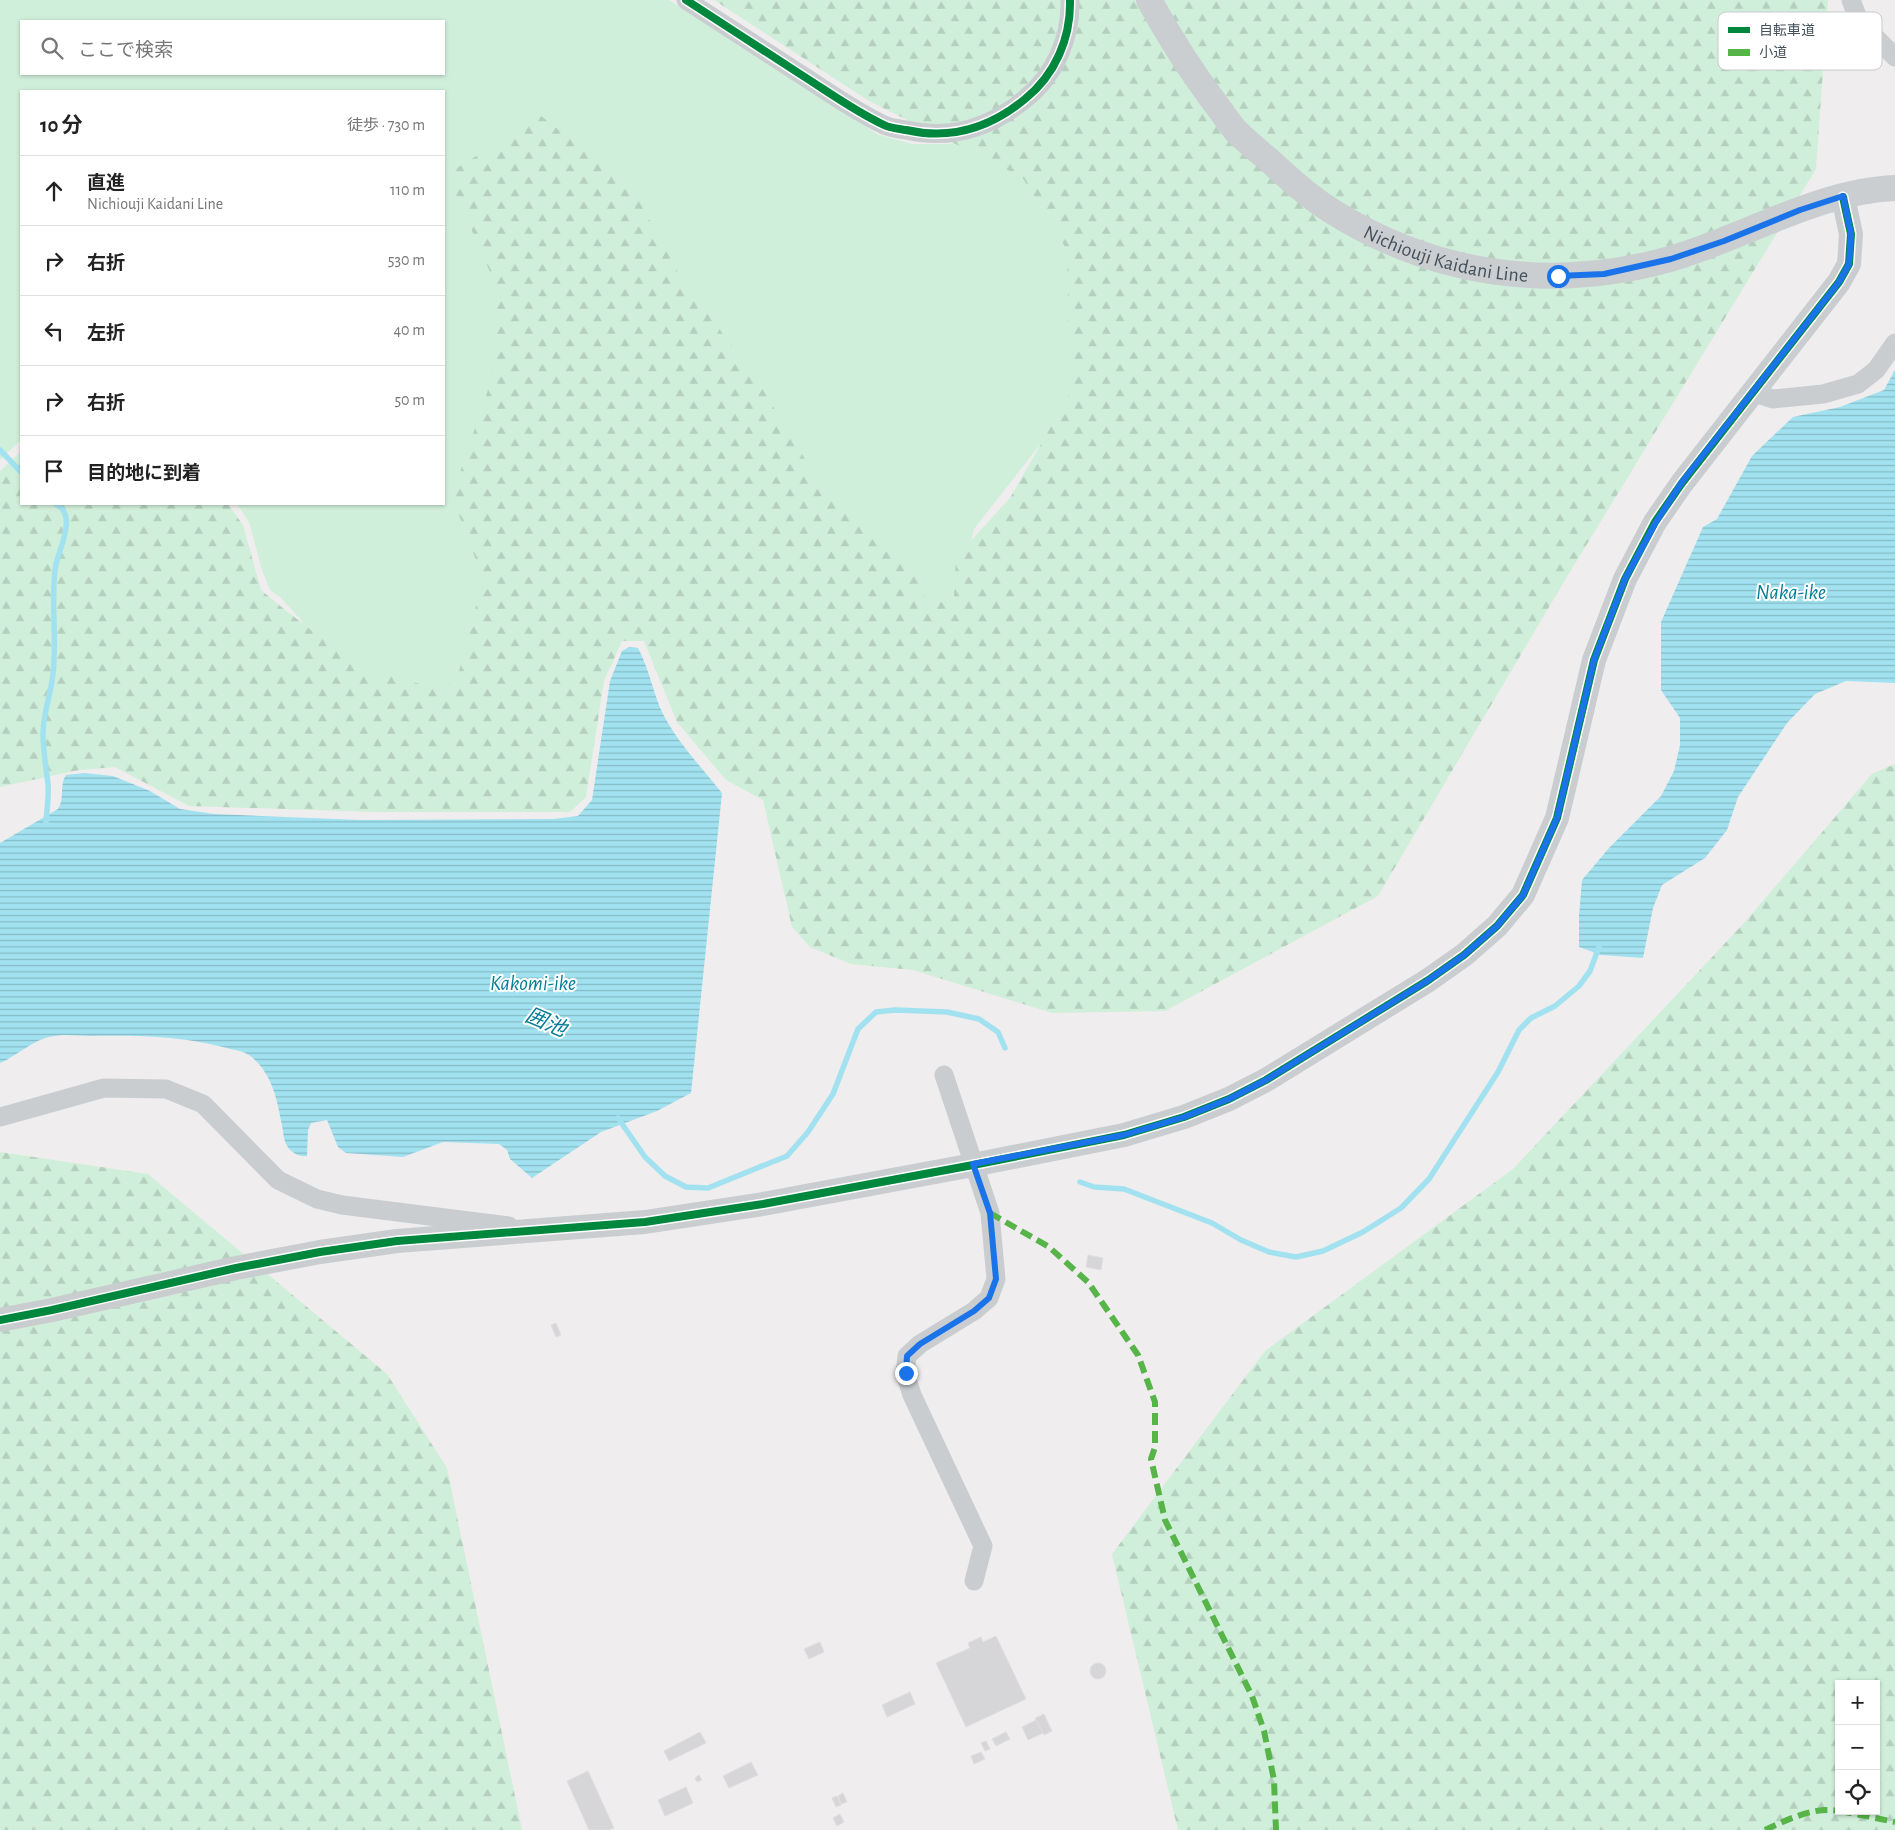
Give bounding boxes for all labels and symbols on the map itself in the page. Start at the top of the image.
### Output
legend [1718,12,1882,70]
text: 自転車道 [1759,23,1815,38]
text: 小道 [1759,45,1787,60]
street label: Nichiouji Kaidani Line [1360,222,1529,286]
route start [1547,265,1570,288]
water label: Naka-ike [1756,582,1826,603]
water label: Kakomi-ike [490,973,576,994]
water label: 囲池 [522,1004,571,1041]
route end [895,1362,918,1385]

